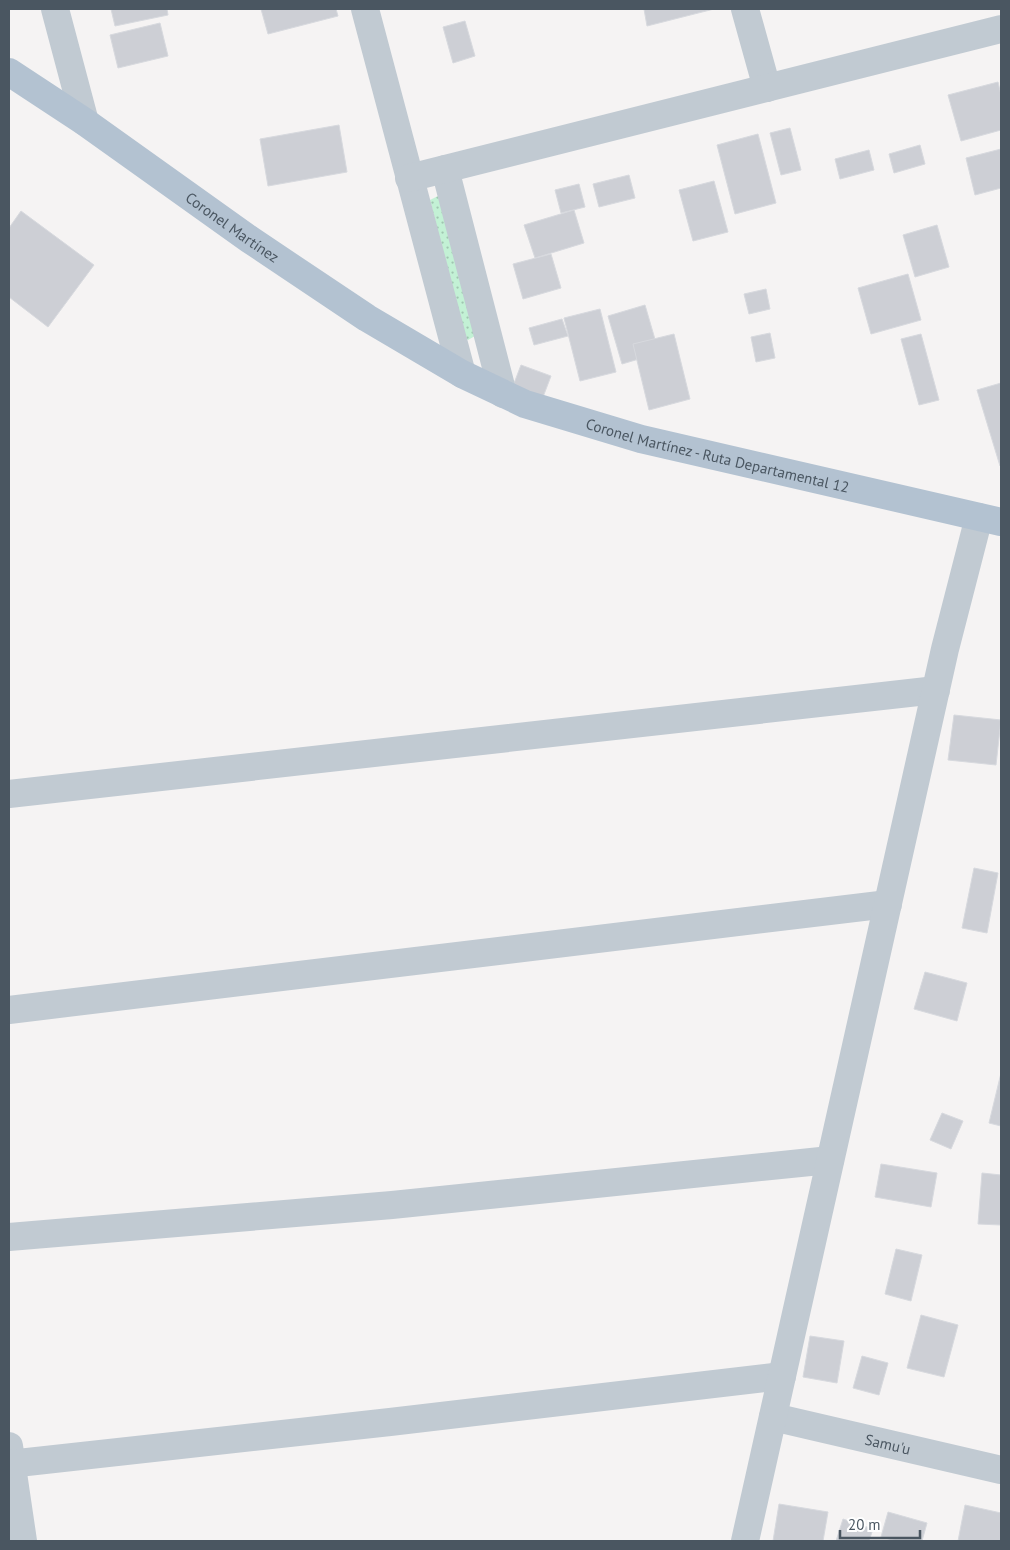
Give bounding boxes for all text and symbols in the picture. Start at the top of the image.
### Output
street label: Coronel Martínez [182,187,283,266]
street label: Coronel Martínez - Ruta Departamental 12 [584,413,851,496]
street label: Samu'u [863,1429,913,1458]
scale bar [840,1508,920,1540]
text: 20 m [848,1515,881,1534]

